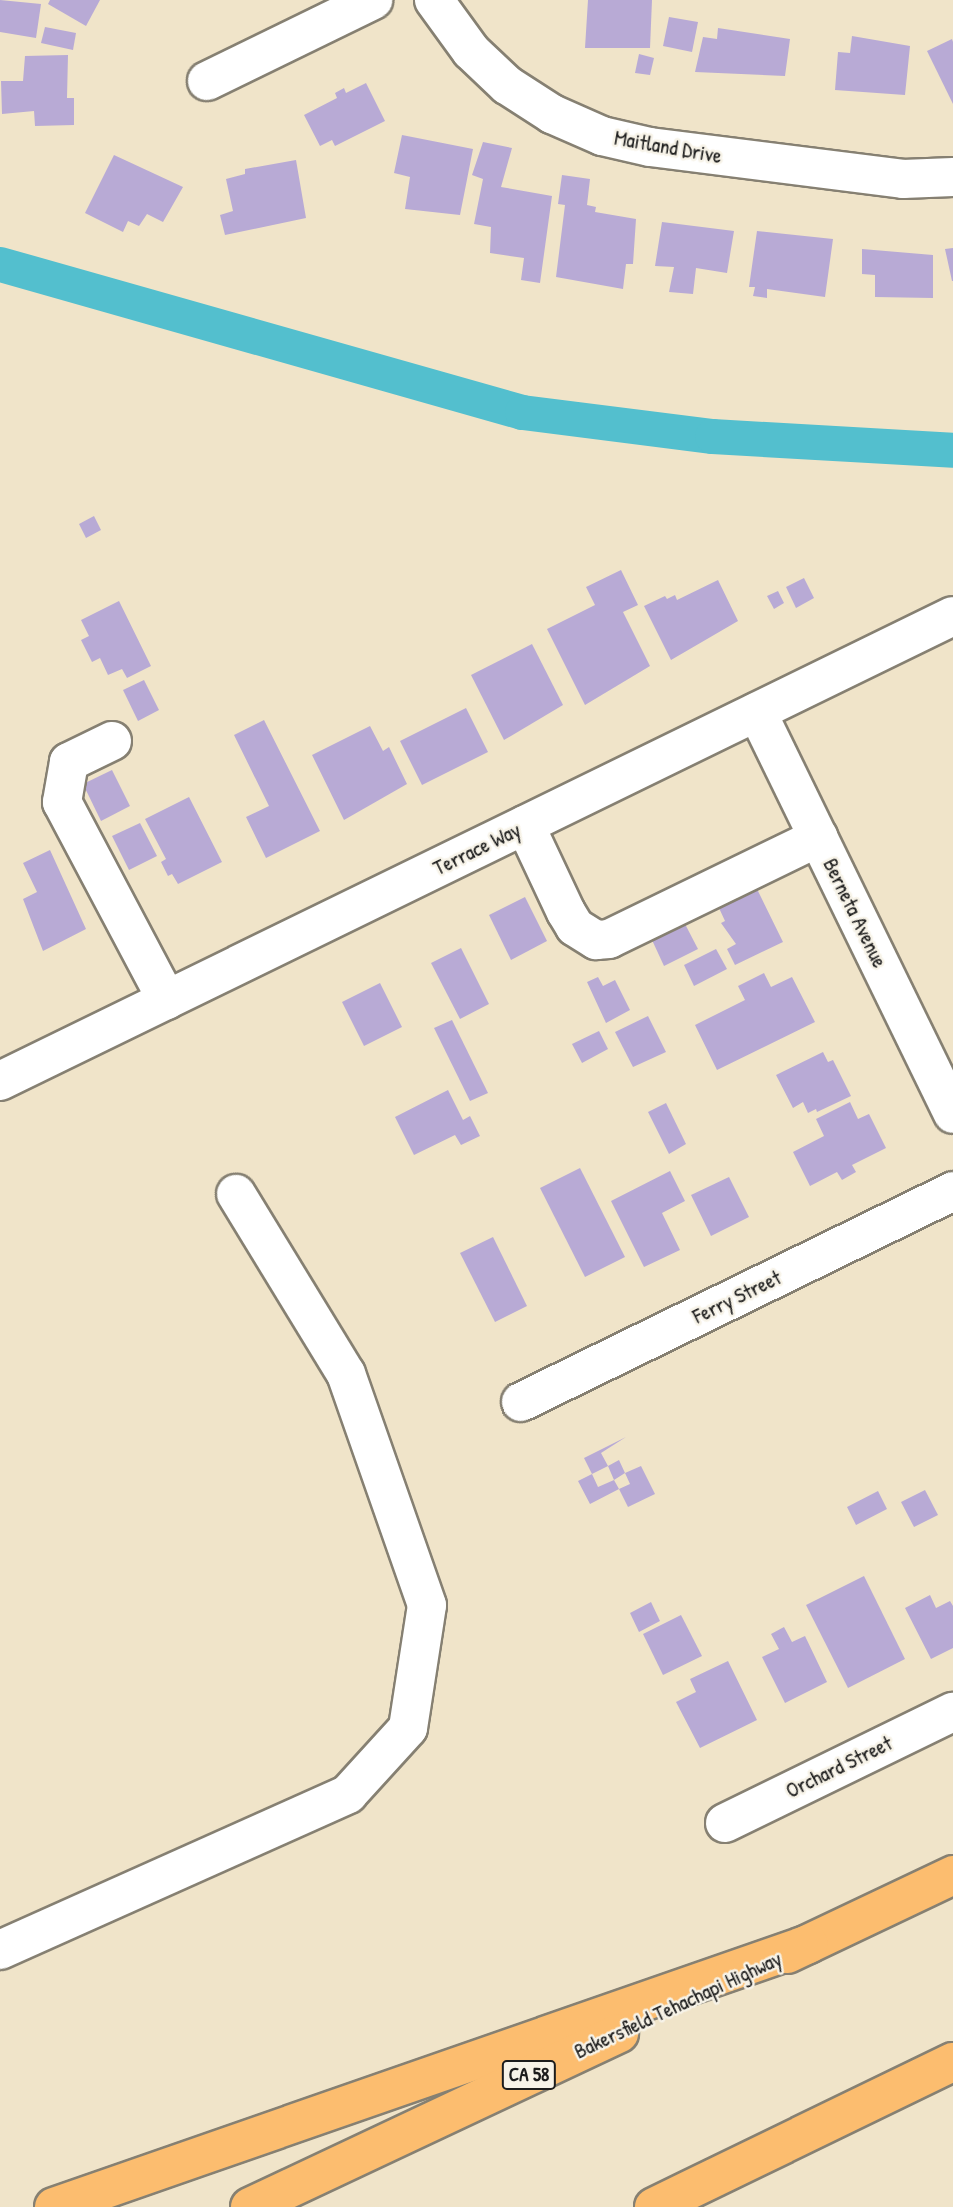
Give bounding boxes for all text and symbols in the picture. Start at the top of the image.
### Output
street label: Maitland Drive [612,125,724,169]
street label: Terrace Way [429,817,525,881]
street label: Berneta Avenue [818,854,892,972]
street label: Ferry Street [689,1265,785,1329]
street label: Orchard Street [782,1730,896,1804]
street label: Bakersfield Tehachapi Highway [570,1946,786,2064]
road number: CA 58 [501,2060,557,2090]

